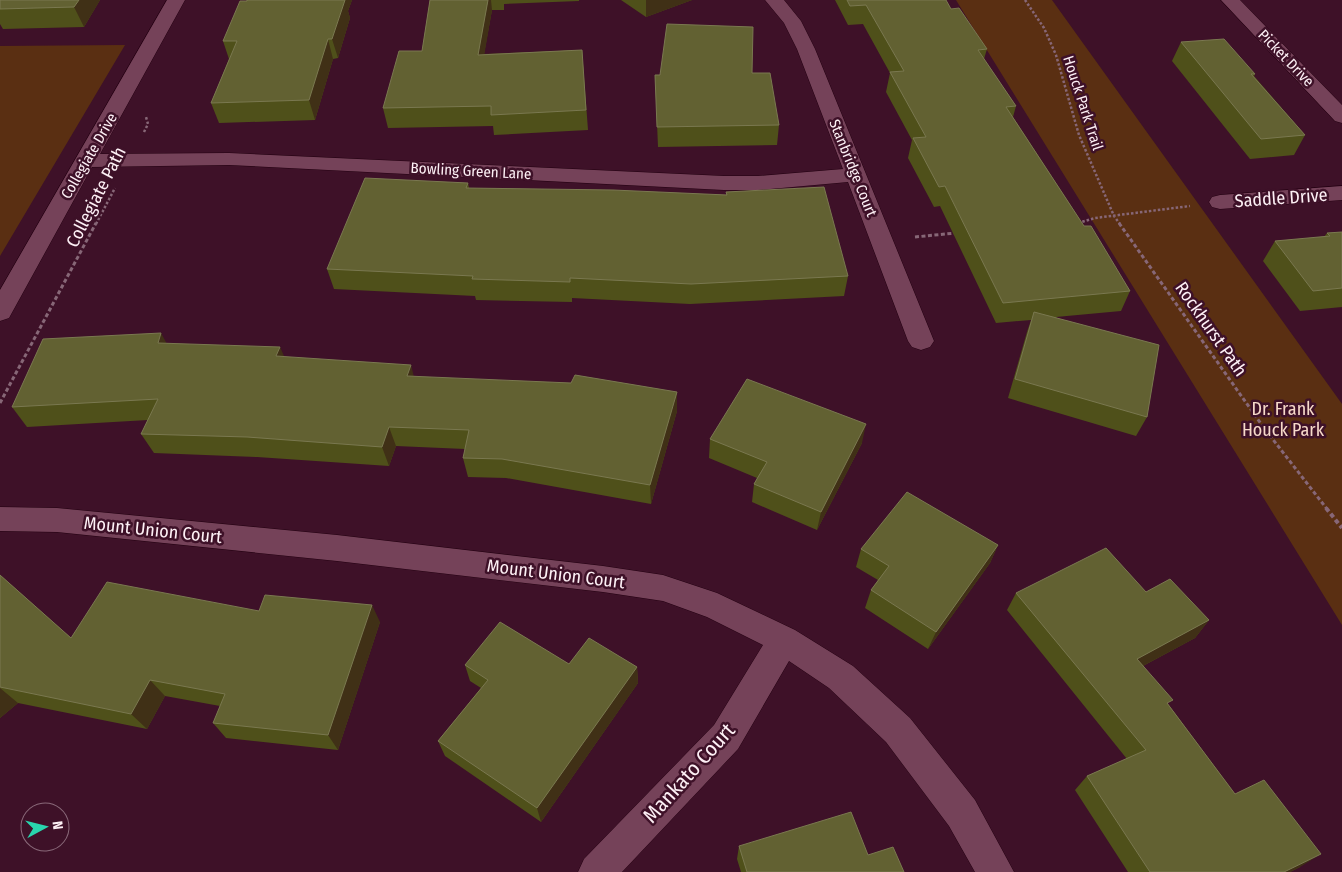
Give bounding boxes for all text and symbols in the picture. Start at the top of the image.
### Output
street label: Picket Drive [1254,26,1318,90]
street label: Houck Park Trail [1059,53,1107,153]
street label: Collegiate Drive [57,110,121,202]
street label: Stanbridge Court [825,117,881,219]
street label: Collegiate Path [61,143,131,251]
street label: Bowling Green Lane [410,159,532,183]
street label: Saddle Drive [1234,184,1328,212]
street label: Rockhurst Path [1170,277,1252,381]
park label: Dr. Frank Houck Park [1242,398,1325,441]
street label: Mount Union Court [83,512,223,548]
street label: Mount Union Court [486,555,626,593]
street label: Mankato Court [637,718,741,828]
north arrow [20,802,70,852]
text: N [48,820,66,831]

